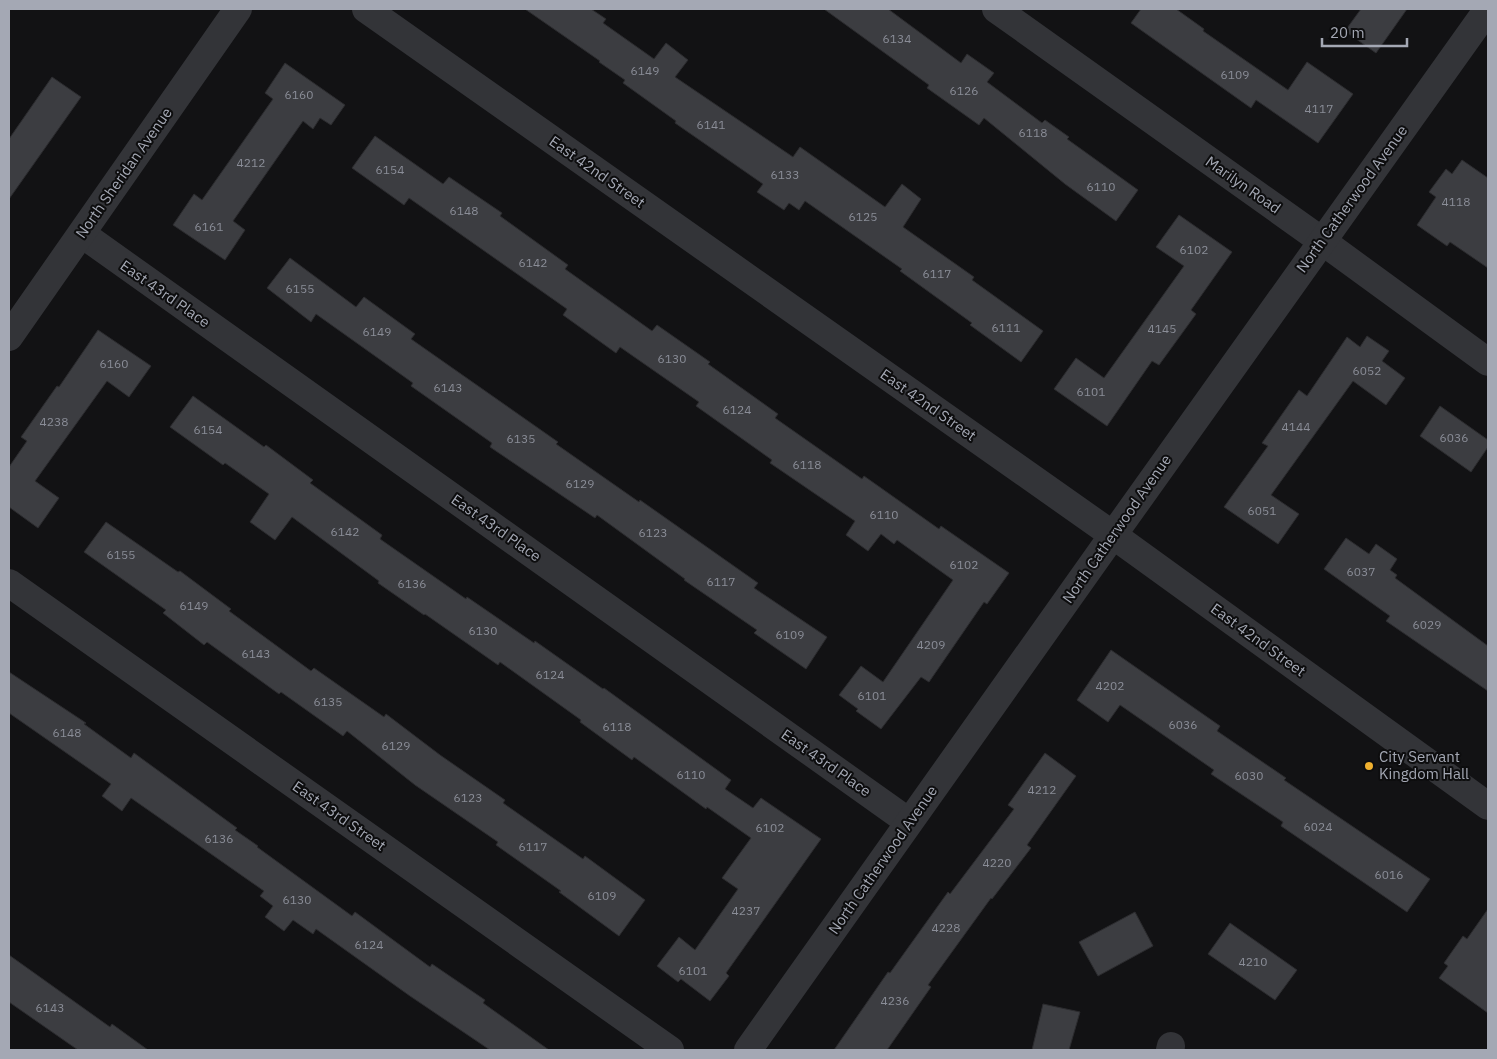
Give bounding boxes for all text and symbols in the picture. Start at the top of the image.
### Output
scale bar [1322,15,1407,47]
text: 20 m [1330,23,1365,42]
house number: 6134 [883,31,911,46]
house number: 6149 [631,63,659,78]
house number: 6109 [1221,67,1249,82]
house number: 6126 [950,83,978,98]
house number: 6160 [285,87,313,102]
house number: 4117 [1305,101,1333,116]
street label: North Sheridan Avenue [71,104,176,242]
house number: 6141 [697,117,725,132]
street label: North Catherwood Avenue [1292,121,1411,276]
house number: 6118 [1019,125,1047,140]
street label: East 42nd Street [546,131,649,212]
street label: Marilyn Road [1202,152,1285,217]
house number: 4212 [237,155,265,170]
house number: 6154 [376,162,404,177]
house number: 6133 [771,167,799,182]
house number: 6110 [1087,179,1115,194]
house number: 4118 [1442,194,1470,209]
house number: 6148 [450,203,478,218]
house number: 6125 [849,209,877,224]
house number: 6161 [195,219,223,234]
house number: 6102 [1180,242,1208,257]
house number: 6142 [519,255,547,270]
street label: East 43rd Place [117,256,214,332]
house number: 6117 [923,266,951,281]
house number: 6155 [286,281,314,296]
house number: 6111 [992,320,1020,335]
house number: 4145 [1148,321,1176,336]
house number: 6149 [363,324,391,339]
house number: 6130 [658,351,686,366]
house number: 6160 [100,356,128,371]
house number: 6052 [1353,363,1381,378]
street label: East 42nd Street [877,364,980,445]
house number: 6143 [434,380,462,395]
house number: 6101 [1077,384,1105,399]
house number: 6124 [723,402,751,417]
house number: 4238 [40,414,68,429]
house number: 4144 [1282,419,1310,434]
house number: 6154 [194,422,222,437]
house number: 6036 [1440,430,1468,445]
house number: 6135 [507,431,535,446]
street label: North Catherwood Avenue [1058,451,1175,607]
house number: 6118 [793,457,821,472]
house number: 6129 [566,476,594,491]
street label: East 43rd Place [448,490,545,566]
house number: 6051 [1248,503,1276,518]
house number: 6110 [870,507,898,522]
house number: 6142 [331,524,359,539]
house number: 6123 [639,525,667,540]
house number: 6155 [107,547,135,562]
house number: 6102 [950,557,978,572]
house number: 6037 [1347,564,1375,579]
house number: 6117 [707,574,735,589]
house number: 6136 [398,576,426,591]
house number: 6149 [180,598,208,613]
street label: East 42nd Street [1207,599,1309,680]
house number: 6029 [1413,617,1441,632]
house number: 6130 [469,623,497,638]
house number: 6109 [776,627,804,642]
house number: 4209 [917,637,945,652]
house number: 6143 [242,646,270,661]
house number: 6124 [536,667,564,682]
house number: 4202 [1096,678,1124,693]
house number: 6101 [858,688,886,703]
house number: 6135 [314,694,342,709]
house number: 6036 [1169,717,1197,732]
house number: 6118 [603,719,631,734]
house number: 6148 [53,725,81,740]
street label: East 43rd Place [778,725,875,801]
house number: 6129 [382,738,410,753]
place label: City Servant Kingdom Hall [1379,747,1469,783]
marker: City Servant Kingdom Hall [1363,760,1375,772]
house number: 6110 [677,767,705,782]
house number: 6030 [1235,768,1263,783]
street label: East 43rd Street [289,776,390,855]
street label: North Catherwood Avenue [824,782,941,938]
house number: 4212 [1028,782,1056,797]
house number: 6123 [454,790,482,805]
house number: 6024 [1304,819,1332,834]
house number: 6102 [756,820,784,835]
house number: 6136 [205,831,233,846]
house number: 6117 [519,839,547,854]
house number: 4220 [983,855,1011,870]
house number: 6016 [1375,867,1403,882]
house number: 6109 [588,888,616,903]
house number: 6130 [283,892,311,907]
house number: 4237 [732,903,760,918]
house number: 4228 [932,920,960,935]
house number: 6124 [355,937,383,952]
house number: 4210 [1239,954,1267,969]
house number: 6101 [679,963,707,978]
house number: 4236 [881,993,909,1008]
house number: 6143 [36,1000,64,1015]

